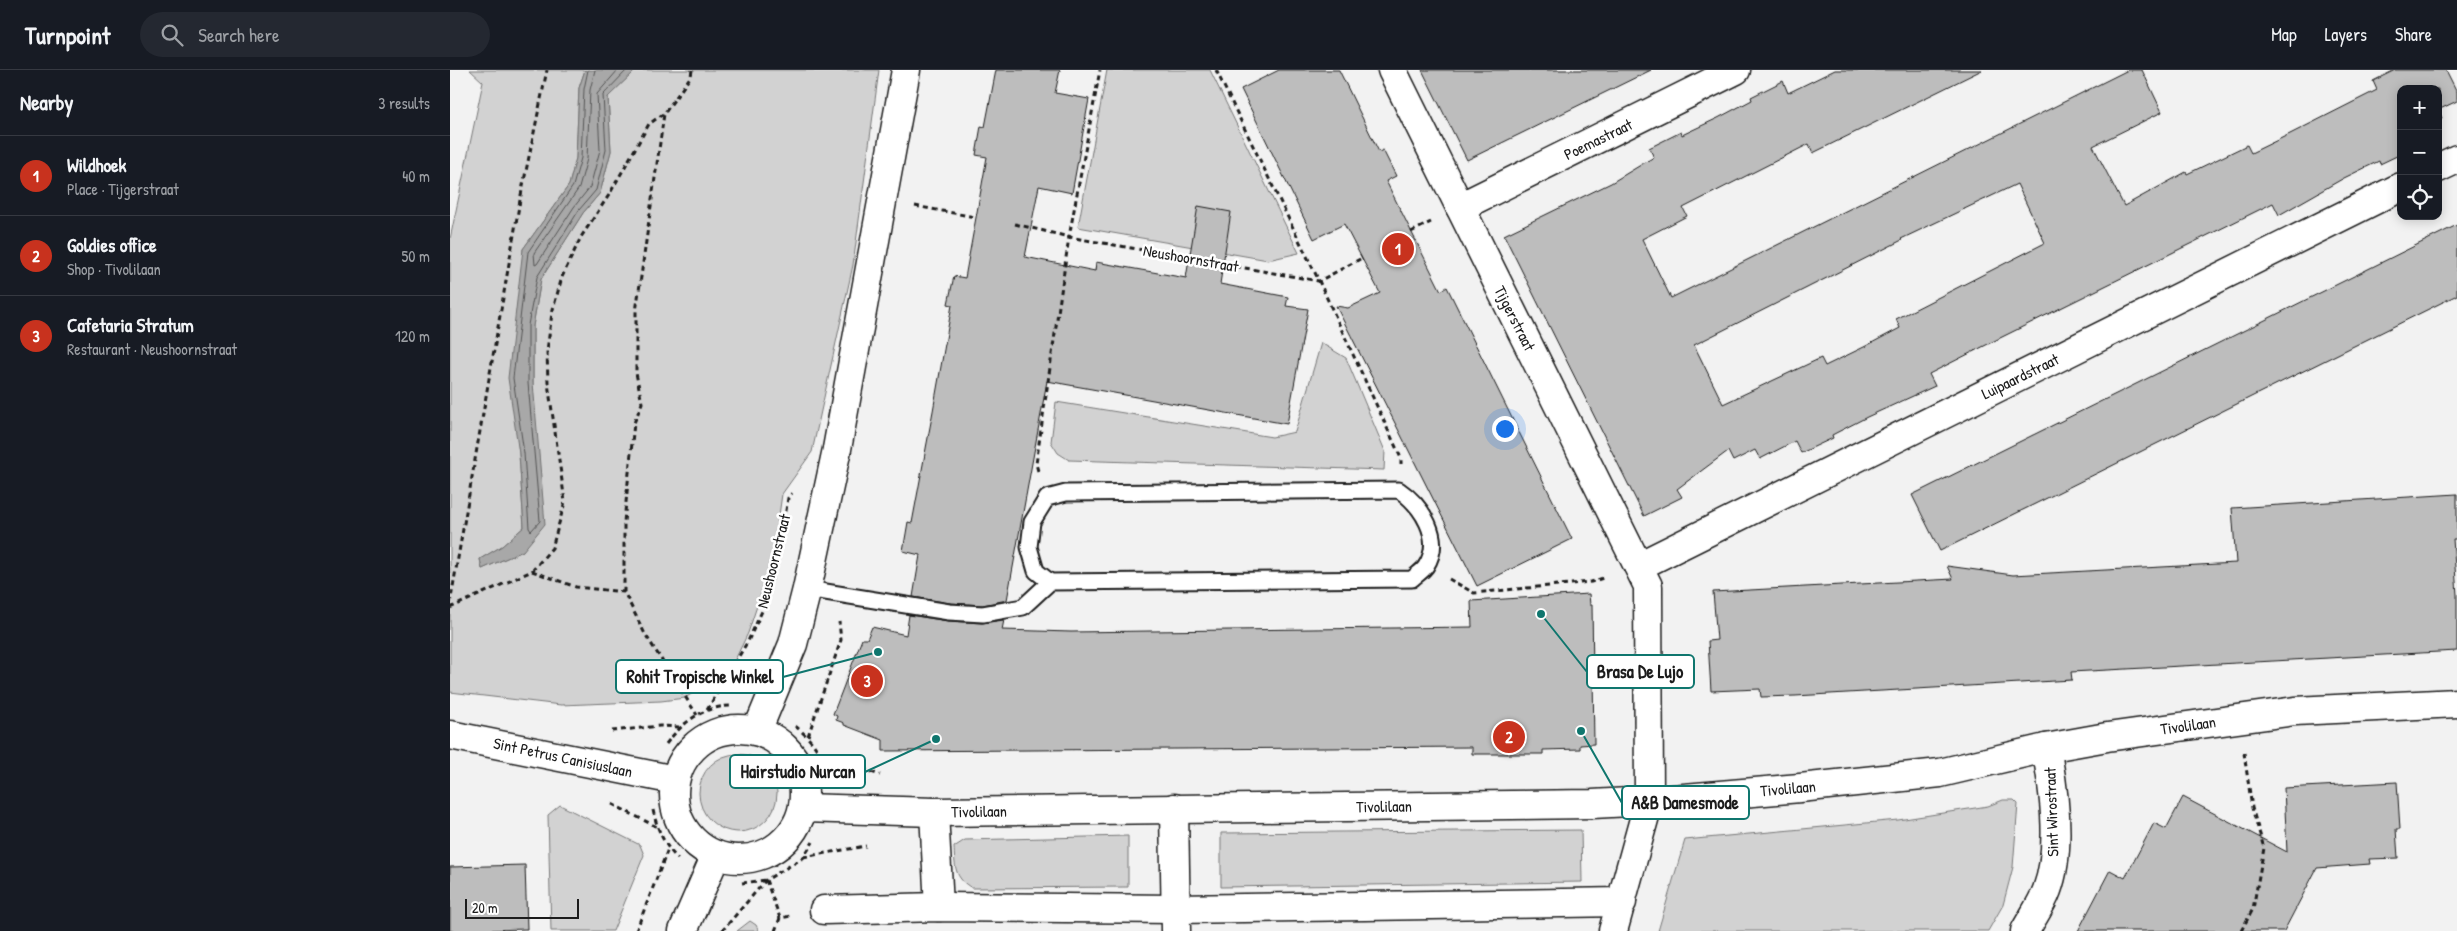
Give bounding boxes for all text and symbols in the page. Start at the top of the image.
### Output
search box [140,12,490,57]
text: Turnpoint [25,19,110,51]
icon: search [158,21,186,49]
text: Search here [198,22,280,48]
text: Map [2271,22,2297,47]
text: Layers [2325,22,2367,47]
text: Share [2395,22,2432,47]
map controls [2397,85,2442,220]
button: + [2397,85,2442,130]
text: Nearby [20,88,73,117]
text: 3 results [378,92,430,114]
street label: Poemastraat [1560,113,1636,165]
button: − [2397,130,2442,175]
text: Wildhoek [67,152,127,178]
text: 1 [33,165,39,187]
text: 40 m [402,165,430,187]
button: locate [2397,175,2442,220]
text: Place · Tijgerstraat [67,178,179,200]
pin: 1 [1382,230,1414,268]
text: Goldies office [67,232,157,258]
street label: Neushoornstraat [1142,239,1241,277]
text: 2 [32,245,40,267]
text: 50 m [402,245,430,267]
text: Shop · Tivolilaan [67,258,161,280]
street label: Tijgerstraat [1489,282,1541,355]
text: Cafetaria Stratum [67,312,194,338]
text: 3 [32,325,40,347]
text: 120 m [395,325,430,347]
text: Restaurant · Neushoornstraat [67,338,237,360]
street label: Luipaardstraat [1978,348,2063,404]
your location [1492,416,1518,442]
street label: Neushoornstraat [751,511,795,610]
callout: Brasa De Lujo [1587,655,1694,688]
text: Brasa De Lujo [1597,659,1684,684]
callout: Rohit Tropische Winkel [616,660,783,693]
pin: 3 [851,662,883,700]
text: Rohit Tropische Winkel [626,664,775,690]
street label: Tivolilaan [2159,710,2217,740]
pin: 2 [1493,718,1525,756]
street label: Sint Petrus Canisiuslaan [492,732,634,782]
callout: Hairstudio Nurcan [730,755,865,788]
text: Hairstudio Nurcan [740,759,856,784]
street label: Sint Wirostraat [2038,767,2064,857]
street label: Tivolilaan [1759,775,1817,801]
callout: A&B Damesmode [1622,786,1749,819]
text: A&B Damesmode [1631,790,1739,815]
street label: Tivolilaan [1356,795,1412,817]
street label: Tivolilaan [951,800,1007,822]
scale bar [465,896,579,919]
text: 20 m [472,898,498,917]

